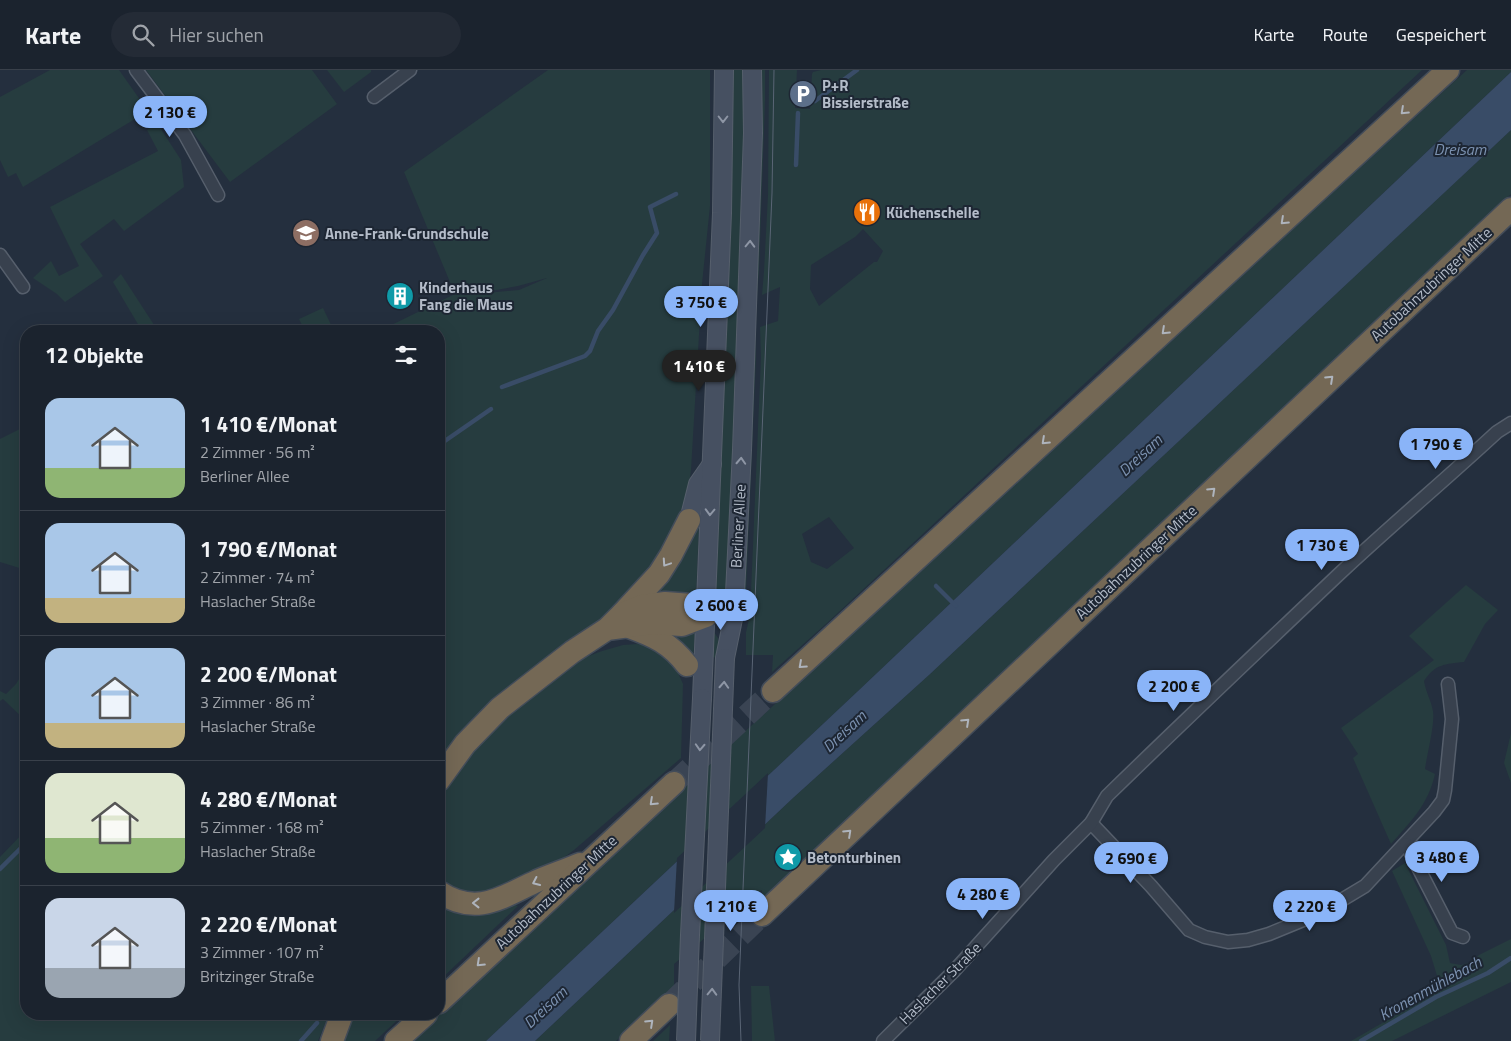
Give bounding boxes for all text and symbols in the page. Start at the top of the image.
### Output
search box [111,12,461,57]
text: Karte [25,17,81,53]
text: Hier suchen [169,20,264,49]
icon: search [129,21,157,49]
text: Karte [1253,21,1294,48]
text: Route [1322,21,1368,48]
text: Gespeichert [1396,21,1486,48]
place label: P+R Bissierstraße [822,74,909,114]
parking icon: P+R Bissierstraße [788,79,818,109]
pin: 2 130 € [124,96,216,138]
text: 2 130 € [144,100,196,124]
one-way arrow [1400,105,1409,114]
one-way arrow [718,115,728,123]
water label: Dreisam [1434,137,1487,161]
restaurant icon: Küchenschelle [852,197,882,227]
place label: Küchenschelle [886,201,980,224]
one-way arrow [1281,215,1290,224]
school or university icon: Anne-Frank-Grundschule [291,218,321,248]
place label: Anne-Frank-Grundschule [325,222,489,245]
street label: Autobahnzubringer Mitte [1365,222,1497,346]
one-way arrow [744,239,755,247]
place label: Kinderhaus Fang die Maus [419,276,513,316]
building icon: Kinderhaus Fang die Maus [385,281,415,311]
pin: 3 750 € [655,286,747,328]
text: 3 750 € [675,290,727,314]
one-way arrow [1161,325,1170,334]
text: 12 Objekte [45,339,144,371]
icon: filters [392,341,420,369]
pin: 1 410 € [653,350,745,392]
text: 1 410 € [673,354,725,378]
one-way arrow [1325,376,1334,385]
text: 1 410 €/Monat [200,408,337,440]
icon: home [85,418,145,478]
water label: Dreisam [1113,428,1168,482]
pin: 1 790 € [1390,428,1482,470]
text: 1 790 € [1410,432,1462,456]
one-way arrow [1042,435,1051,444]
text: 2 Zimmer · 56 m² [200,440,315,464]
one-way arrow [736,456,746,464]
text: Berliner Allee [200,464,290,488]
street label: Berliner Allee [724,484,752,568]
one-way arrow [1206,488,1215,497]
street label: Autobahnzubringer Mitte [1070,500,1202,624]
one-way arrow [705,508,715,516]
pin: 1 730 € [1276,528,1368,571]
text: 1 790 €/Monat [200,533,337,565]
text: 1 730 € [1296,533,1348,557]
icon: home [85,543,145,603]
one-way arrow [663,558,672,567]
text: 2 Zimmer · 74 m² [200,565,315,589]
pin: 2 600 € [675,588,767,631]
text: Haslacher Straße [200,589,316,613]
text: 2 600 € [695,593,747,617]
text: 2 200 €/Monat [200,658,337,690]
one-way arrow [799,659,808,668]
icon: home [85,668,145,728]
pin: 2 200 € [1128,670,1220,712]
text: 2 200 € [1148,674,1200,698]
one-way arrow [719,681,730,689]
text: 3 Zimmer · 86 m² [200,690,315,714]
water label: Dreisam [817,704,872,758]
text: Haslacher Straße [200,714,316,738]
one-way arrow [961,719,970,728]
one-way arrow [694,743,705,751]
text: 4 280 €/Monat [200,783,337,815]
icon: home [85,793,145,853]
one-way arrow [650,796,659,805]
text: 5 Zimmer · 168 m² [200,815,324,839]
street label: Autobahnzubringer Mitte [490,830,622,954]
one-way arrow [842,830,851,839]
text: Haslacher Straße [200,839,316,863]
pin: 3 480 € [1396,840,1488,883]
place icon: Betonturbinen [773,842,803,872]
pin: 2 690 € [1085,842,1177,884]
text: 3 480 € [1416,845,1468,869]
place label: Betonturbinen [807,846,901,869]
text: 2 690 € [1105,846,1157,870]
one-way arrow [532,876,541,886]
pin: 4 280 € [937,878,1029,920]
text: 4 280 € [957,882,1009,906]
pin: 1 210 € [685,890,777,932]
pin: 2 220 € [1264,890,1356,932]
text: 1 210 € [705,894,757,918]
text: 2 220 € [1284,894,1336,918]
one-way arrow [471,898,479,908]
text: 2 220 €/Monat [200,908,337,940]
icon: home [85,918,145,978]
street label: Haslacher Straße [894,937,986,1029]
text: 3 Zimmer · 107 m² [200,940,324,964]
water label: Kronenmühlebach [1374,949,1487,1026]
one-way arrow [476,957,485,966]
text: Britzinger Straße [200,964,314,988]
water label: Dreisam [518,980,573,1034]
one-way arrow [706,988,717,996]
one-way arrow [644,1020,653,1029]

